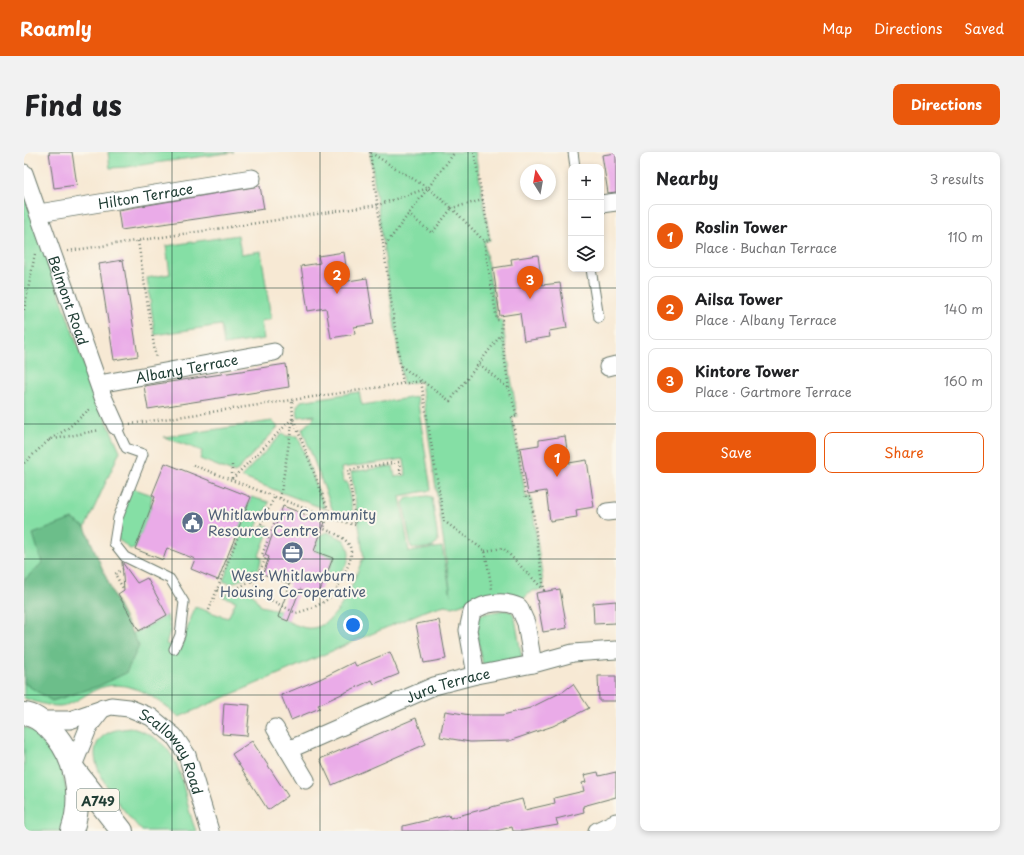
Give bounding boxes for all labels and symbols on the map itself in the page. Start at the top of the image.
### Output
north arrow [520,164,556,200]
street label: Hilton Terrace [96,177,195,214]
street label: Belmont Road [43,253,94,348]
pin: 2 [324,261,350,294]
pin: 3 [517,266,543,299]
street label: Albany Terrace [133,348,240,388]
pin: 1 [544,444,570,477]
place label: Whitlawburn Community Resource Centre [208,504,376,541]
public building icon: Whitlawburn Community Resource Centre [180,509,206,535]
office icon: West Whitlawburn Housing Co-operative [280,540,306,566]
place label: West Whitlawburn Housing Co-operative [220,565,366,602]
your location [343,615,363,635]
street label: Jura Terrace [402,662,492,708]
street label: Scalloway Road [136,703,209,797]
road number: A749 [77,789,119,811]

